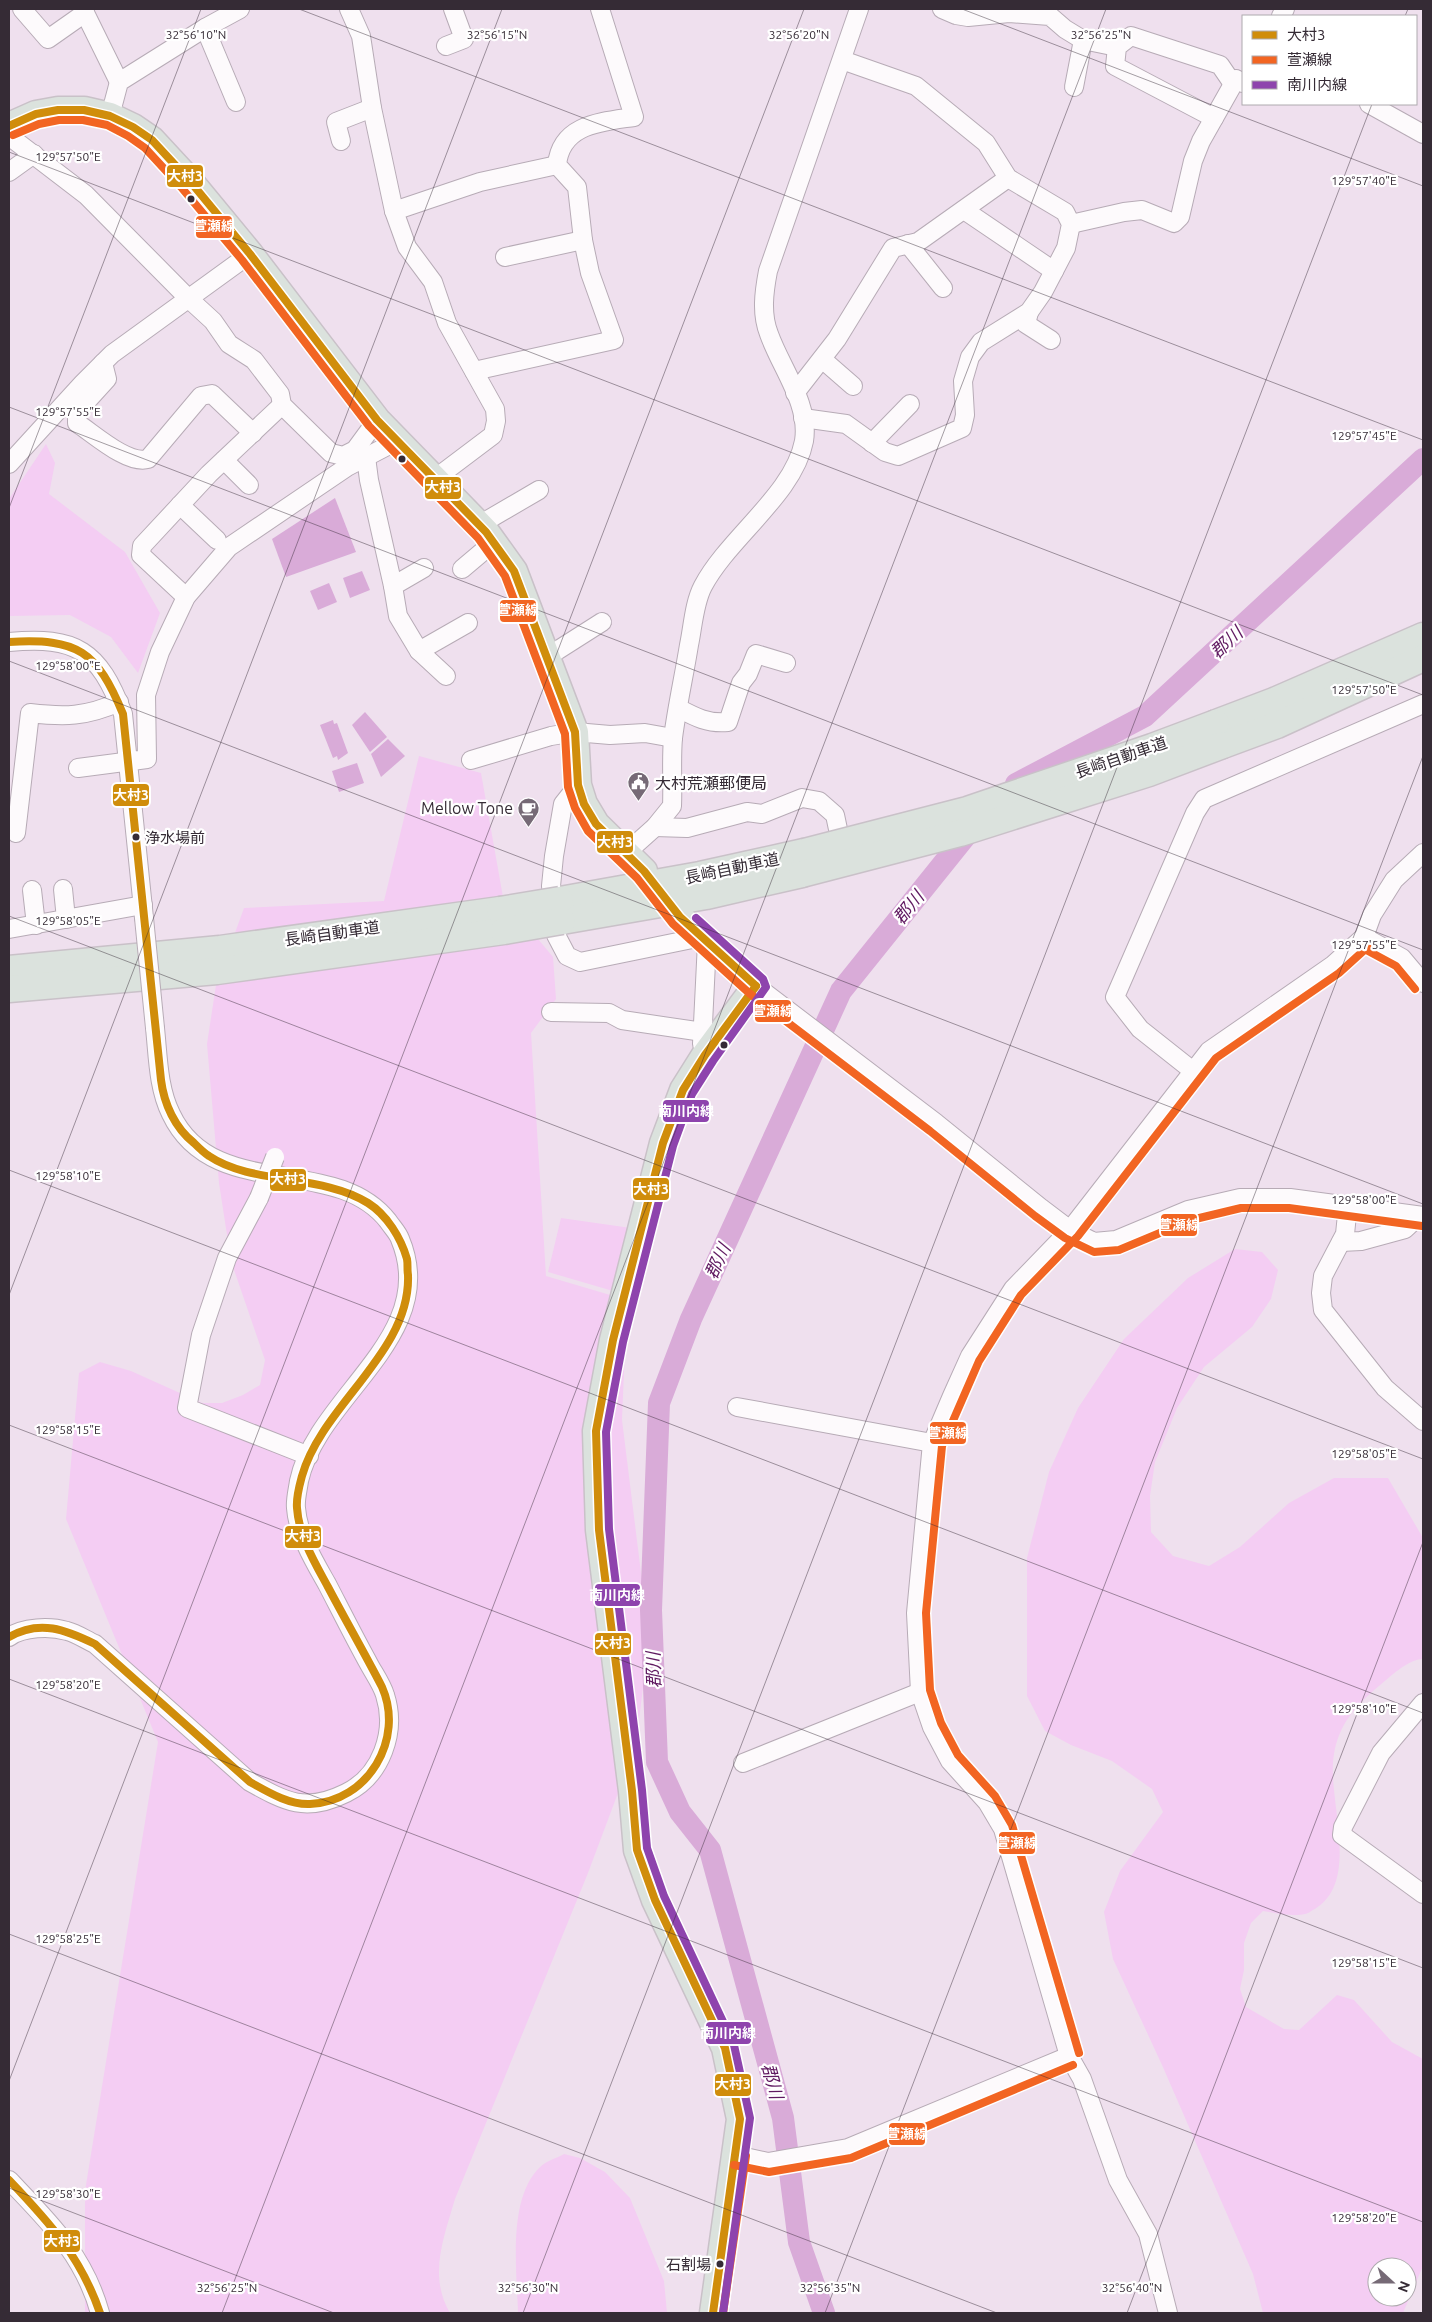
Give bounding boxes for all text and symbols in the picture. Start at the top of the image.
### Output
legend [1242,15,1417,105]
text: 大村3 [1287,26,1325,43]
text: 32°56'10"N [166,28,226,41]
text: 32°56'15"N [467,28,527,41]
text: 32°56'20"N [769,28,829,41]
text: 32°56'25"N [1071,28,1131,41]
text: 萱瀬線 [1287,51,1332,68]
text: 南川内線 [1287,76,1347,93]
text: 129°57'50"E [35,150,101,163]
line badge: 大村3 [166,164,204,188]
text: 大村3 [167,168,203,184]
text: 129°57'40"E [1331,174,1397,187]
unlabelled marker [186,194,196,204]
line badge: 萱瀬線 [195,215,233,239]
text: 萱瀬線 [193,218,235,234]
text: 129°57'55"E [35,405,101,418]
text: 129°57'45"E [1331,429,1397,442]
unlabelled marker [397,454,407,464]
line badge: 大村3 [424,476,462,500]
text: 大村3 [425,479,461,495]
line badge: 萱瀬線 [499,599,537,623]
text: 萱瀬線 [497,602,539,618]
water label: 郡川 [1206,621,1247,662]
text: 129°58'00"E [35,659,101,672]
text: 129°57'50"E [1331,683,1397,696]
street label: 長崎自動車道 [1073,733,1169,781]
public building icon: 大村荒瀬郵便局 [627,771,651,802]
place label: 大村荒瀬郵便局 [655,774,767,792]
line badge: 大村3 [112,783,150,807]
text: 大村3 [113,787,149,803]
cafe icon: Mellow Tone [517,796,541,827]
place label: Mellow Tone [421,799,513,817]
place label: 浄水場前 [145,829,205,846]
line badge: 大村3 [596,830,634,854]
marker: 浄水場前 [131,832,141,842]
text: 大村3 [597,834,633,850]
street label: 長崎自動車道 [683,849,781,887]
water label: 郡川 [889,885,928,927]
text: 129°58'05"E [35,914,101,927]
street label: 長崎自動車道 [283,917,381,949]
text: 129°57'55"E [1331,938,1397,951]
line badge: 萱瀬線 [754,999,792,1023]
text: 萱瀬線 [752,1003,794,1019]
unlabelled marker [719,1040,729,1050]
line badge: 南川内線 [662,1099,710,1123]
text: 南川内線 [658,1103,714,1119]
line badge: 大村3 [269,1168,307,1192]
text: 129°58'10"E [35,1169,101,1182]
text: 大村3 [270,1171,306,1187]
line badge: 大村3 [632,1177,670,1201]
text: 大村3 [633,1181,669,1197]
text: 129°58'00"E [1331,1193,1397,1206]
line badge: 萱瀬線 [1160,1213,1198,1237]
text: 萱瀬線 [1158,1217,1200,1233]
water label: 郡川 [700,1239,735,1282]
line badge: 萱瀬線 [929,1421,967,1445]
text: 129°58'15"E [35,1423,101,1436]
text: 萱瀬線 [927,1425,969,1441]
text: 129°58'05"E [1331,1447,1397,1460]
line badge: 大村3 [284,1525,322,1549]
text: 大村3 [285,1528,321,1544]
line badge: 南川内線 [594,1583,641,1607]
text: 南川内線 [589,1587,645,1603]
line badge: 大村3 [594,1632,632,1656]
text: 大村3 [595,1635,631,1651]
water label: 郡川 [642,1650,664,1688]
text: 129°58'20"E [35,1678,101,1691]
text: 129°58'10"E [1331,1702,1397,1715]
line badge: 萱瀬線 [998,1831,1036,1855]
text: 萱瀬線 [996,1835,1038,1851]
text: 129°58'25"E [35,1932,101,1945]
text: 129°58'15"E [1331,1956,1397,1969]
line badge: 南川内線 [705,2021,752,2045]
text: 南川内線 [700,2025,756,2041]
water label: 郡川 [759,2061,788,2103]
line badge: 大村3 [714,2073,752,2097]
text: 大村3 [715,2076,751,2092]
line badge: 萱瀬線 [888,2122,926,2146]
text: 萱瀬線 [886,2126,928,2142]
text: 129°58'30"E [35,2187,101,2200]
text: 129°58'20"E [1331,2211,1397,2224]
line badge: 大村3 [43,2229,81,2253]
text: 大村3 [44,2233,80,2249]
place label: 石割場 [666,2256,711,2273]
north arrow [1367,2257,1417,2307]
marker: 石割場 [715,2259,725,2269]
text: N [1395,2279,1413,2294]
text: 32°56'25"N [197,2281,257,2294]
text: 32°56'30"N [498,2281,558,2294]
text: 32°56'35"N [800,2281,860,2294]
text: 32°56'40"N [1102,2281,1162,2294]

